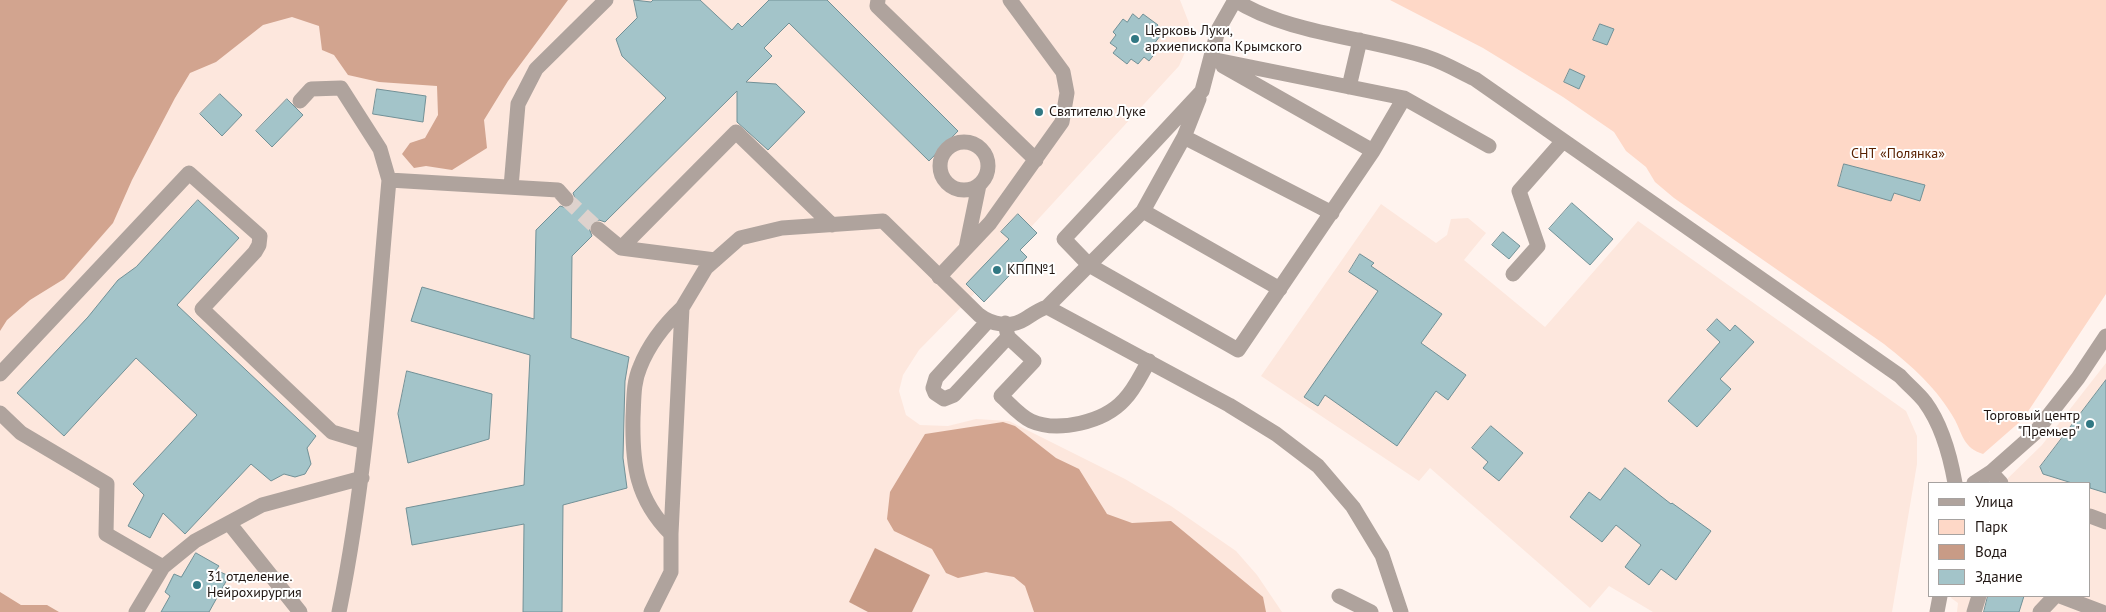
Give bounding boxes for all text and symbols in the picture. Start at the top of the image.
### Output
place label: Церковь Луки, архиепископа Крымского [1145,23,1302,56]
marker: Церковь Луки, архиепископа Крымского [1129,33,1141,45]
place label: Святителю Луке [1049,104,1146,120]
marker: Святителю Луке [1033,106,1045,118]
park label: СНТ «Полянка» [1851,146,1945,162]
place label: КПП№1 [1007,262,1056,278]
marker: КПП№1 [991,264,1003,276]
place label: Торговый центр "Премьер" [1983,408,2080,441]
marker: Торговый центр "Премьер" [2084,418,2096,430]
legend [1928,482,2091,597]
text: Улица [1975,492,2013,511]
text: Парк [1975,517,2008,536]
text: Вода [1975,542,2007,561]
text: Здание [1975,567,2023,586]
place label: 31 отделение. Нейрохирургия [207,569,302,602]
marker: 31 отделение. Нейрохирургия [191,579,203,591]

